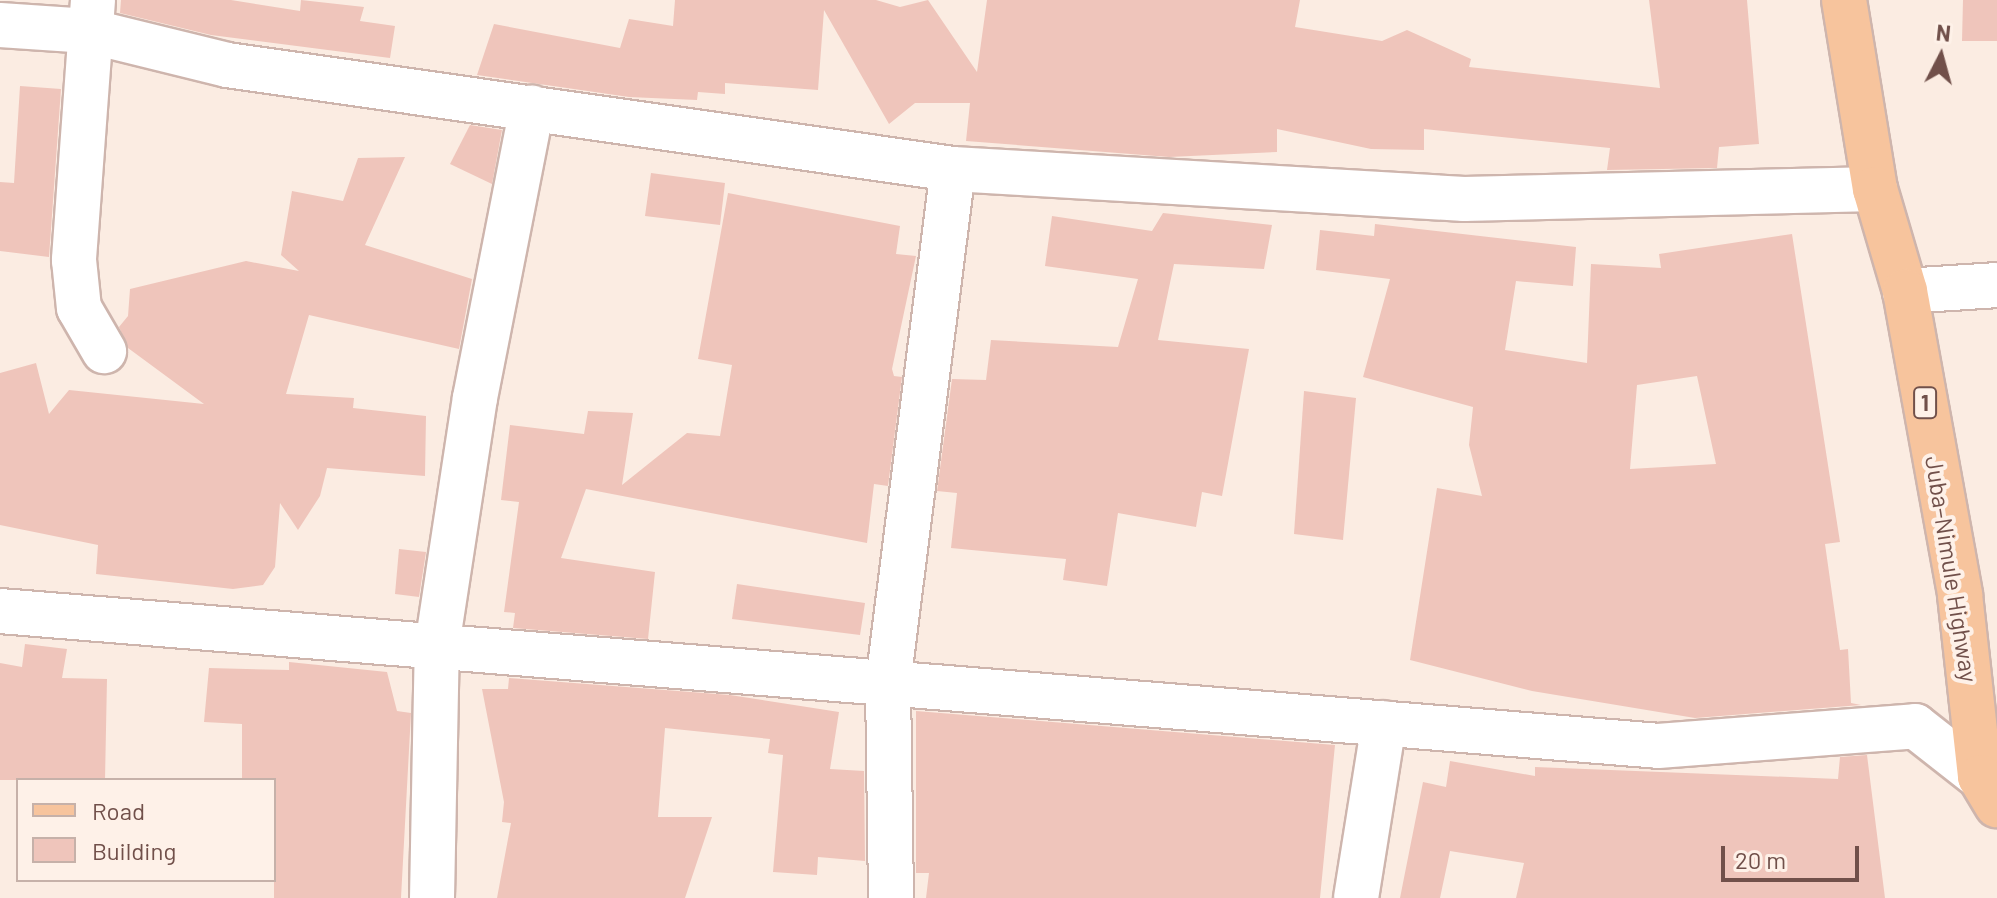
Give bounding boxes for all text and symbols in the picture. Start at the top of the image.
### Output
north arrow [1901,16,1981,96]
text: N [1935,18,1952,46]
road number: 1 [1913,385,1937,421]
street label: Juba–Nimule Highway [1920,454,1984,684]
legend [16,778,276,882]
text: Road [92,796,145,825]
scale bar [1725,830,1863,880]
text: Building [92,836,176,865]
text: 20 m [1735,845,1786,874]

